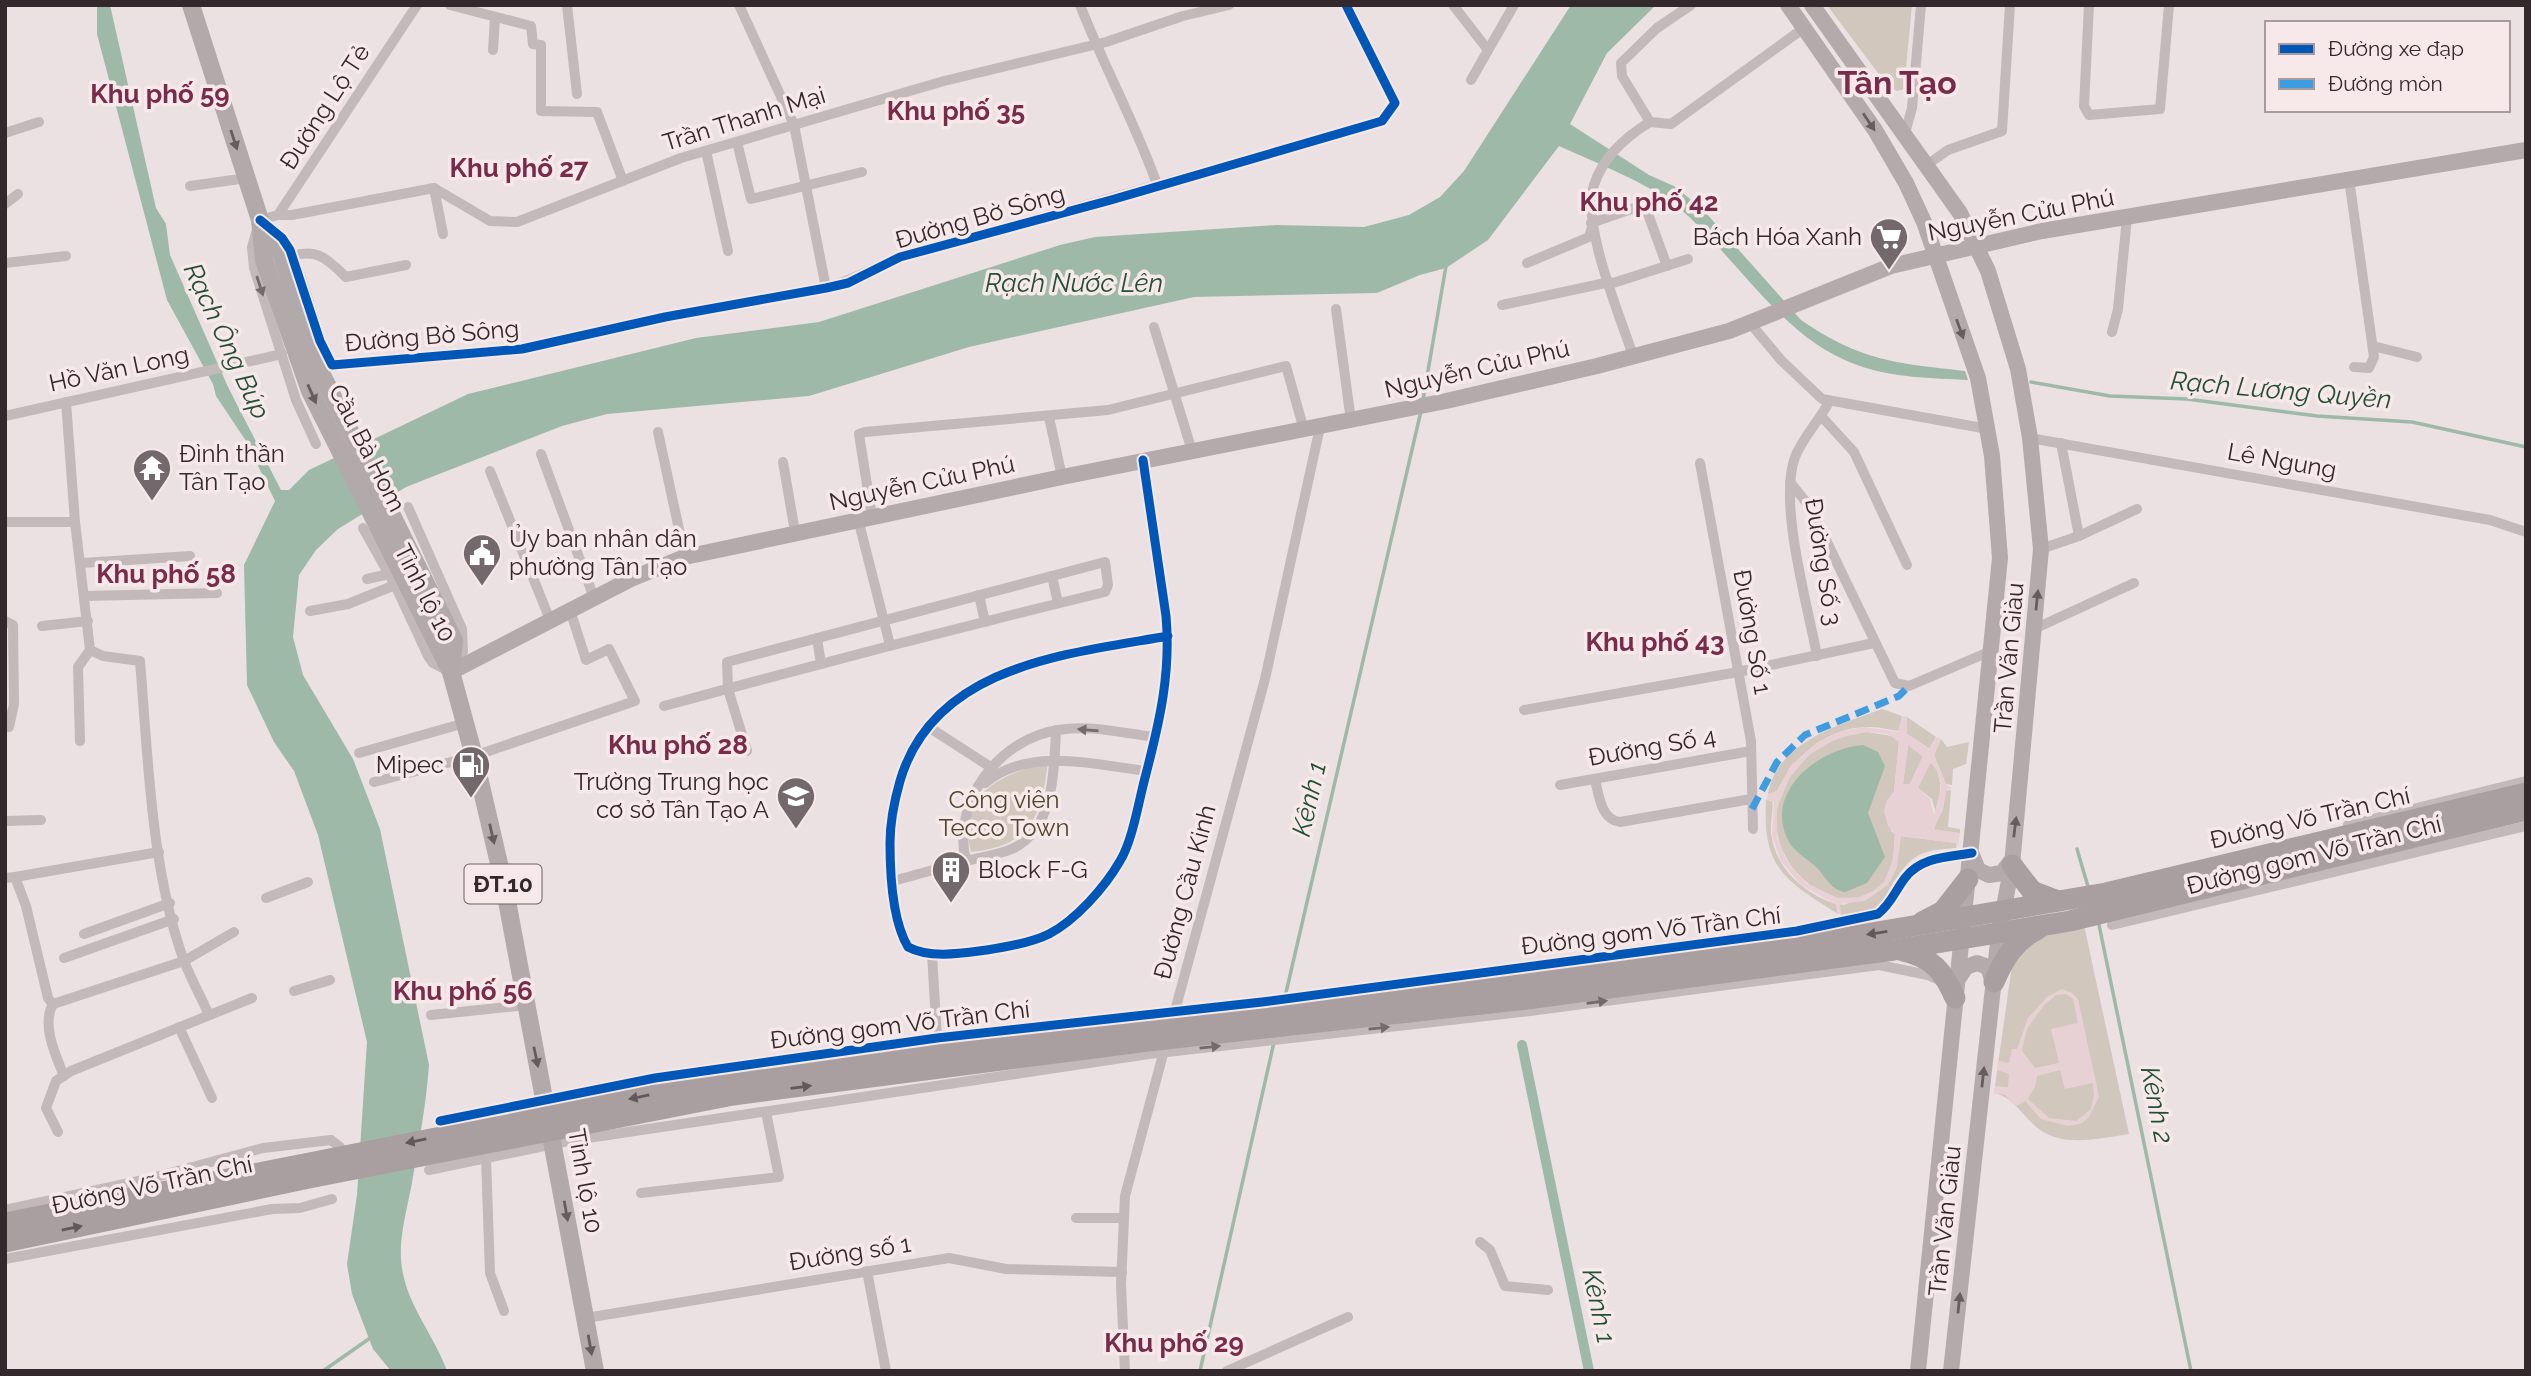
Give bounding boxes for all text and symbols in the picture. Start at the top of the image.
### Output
legend [2265,21,2510,112]
text: Đường xe đạp [2328,36,2464,61]
street label: Đường Lộ Tẻ [273,39,376,175]
district label: Tân Tạo [1837,64,1957,101]
text: Đường mòn [2328,71,2443,96]
district label: Khu phố 59 [90,79,230,109]
street label: Trần Thanh Mại [659,80,829,157]
district label: Khu phố 35 [887,96,1025,126]
one-way arrow [1862,113,1876,131]
one-way arrow [230,130,240,151]
district label: Khu phố 27 [450,153,589,183]
street label: Đường Bờ Sông [892,178,1068,255]
street label: Nguyễn Cửu Phú [1925,182,2116,247]
district label: Khu phố 42 [1579,187,1719,217]
supermarket icon: Bách Hóa Xanh [1868,216,1910,271]
place label: Bách Hóa Xanh [1693,222,1862,251]
water label: Rạch Ông Búp [178,258,276,424]
water label: Rạch Nước Lên [985,268,1163,298]
one-way arrow [255,276,266,297]
street label: Đường Bờ Sông [344,313,520,358]
one-way arrow [1955,319,1966,340]
street label: Nguyễn Cửu Phú [1382,333,1572,404]
street label: Hồ Văn Long [46,340,192,397]
water label: Rạch Lương Quyền [2169,365,2393,415]
street label: Cầu Bà Hom [323,379,412,516]
one-way arrow [306,384,318,404]
street label: Lê Ngung [2225,437,2339,484]
place label: Đình thần Tân Tạo [179,439,285,496]
temple icon: Đình thần Tân Tạo [131,447,173,502]
street label: Nguyễn Cửu Phú [826,449,1017,516]
street label: Đường Số 3 [1799,496,1848,628]
place label: Ủy ban nhân dân phường Tân Tạo [509,524,697,581]
public building icon: Ủy ban nhân dân phường Tân Tạo [461,532,503,587]
street label: Tỉnh lộ 10 [388,539,462,647]
district label: Khu phố 58 [96,559,236,589]
street label: Đường Số 1 [1727,567,1778,696]
street label: Trần Văn Giàu [1987,581,2030,735]
one-way arrow [2031,589,2042,611]
district label: Khu phố 43 [1586,627,1724,657]
street label: Đường Số 4 [1586,721,1718,772]
one-way arrow [1077,724,1099,735]
district label: Khu phố 28 [608,730,748,760]
fuel station icon: Mipec [450,744,492,799]
place label: Mipec [376,750,444,779]
water label: Kênh 1 [1286,759,1332,839]
place label: Trường Trung học cơ sở Tân Tạo A [574,767,769,824]
school or university icon: Trường Trung học cơ sở Tân Tạo A [775,775,817,830]
street label: Đường Võ Trần Chí [2207,780,2413,855]
park label: Công viên Tecco Town [938,785,1070,842]
street label: Đường Cầu Kinh [1147,801,1222,982]
street label: Đường gom Võ Trần Chí [2184,809,2445,900]
one-way arrow [2010,816,2021,838]
one-way arrow [487,823,498,845]
building icon: Block F-G [930,849,972,904]
place label: Block F-G [978,855,1088,884]
road number: ĐT.10 [464,864,542,904]
street label: Đường gom Võ Trần Chí [1519,900,1783,961]
one-way arrow [1866,928,1888,939]
district label: Khu phố 56 [393,976,533,1006]
street label: Đường gom Võ Trần Chí [768,994,1032,1055]
one-way arrow [1587,996,1609,1007]
one-way arrow [1368,1022,1390,1033]
one-way arrow [1200,1041,1222,1052]
one-way arrow [531,1046,542,1068]
water label: Kênh 2 [2135,1064,2179,1146]
one-way arrow [1978,1066,1989,1088]
one-way arrow [790,1081,812,1092]
one-way arrow [628,1092,650,1103]
street label: Tỉnh lộ 10 [562,1126,609,1236]
one-way arrow [405,1136,427,1147]
street label: Trần Văn Giàu [1922,1144,1967,1298]
street label: Đường Võ Trần Chí [49,1149,256,1220]
one-way arrow [561,1200,572,1222]
one-way arrow [61,1223,83,1234]
street label: Đường số 1 [787,1229,913,1276]
water label: Kênh 1 [1577,1266,1621,1346]
one-way arrow [1953,1292,1964,1314]
district label: Khu phố 29 [1104,1328,1244,1358]
one-way arrow [585,1334,596,1356]

